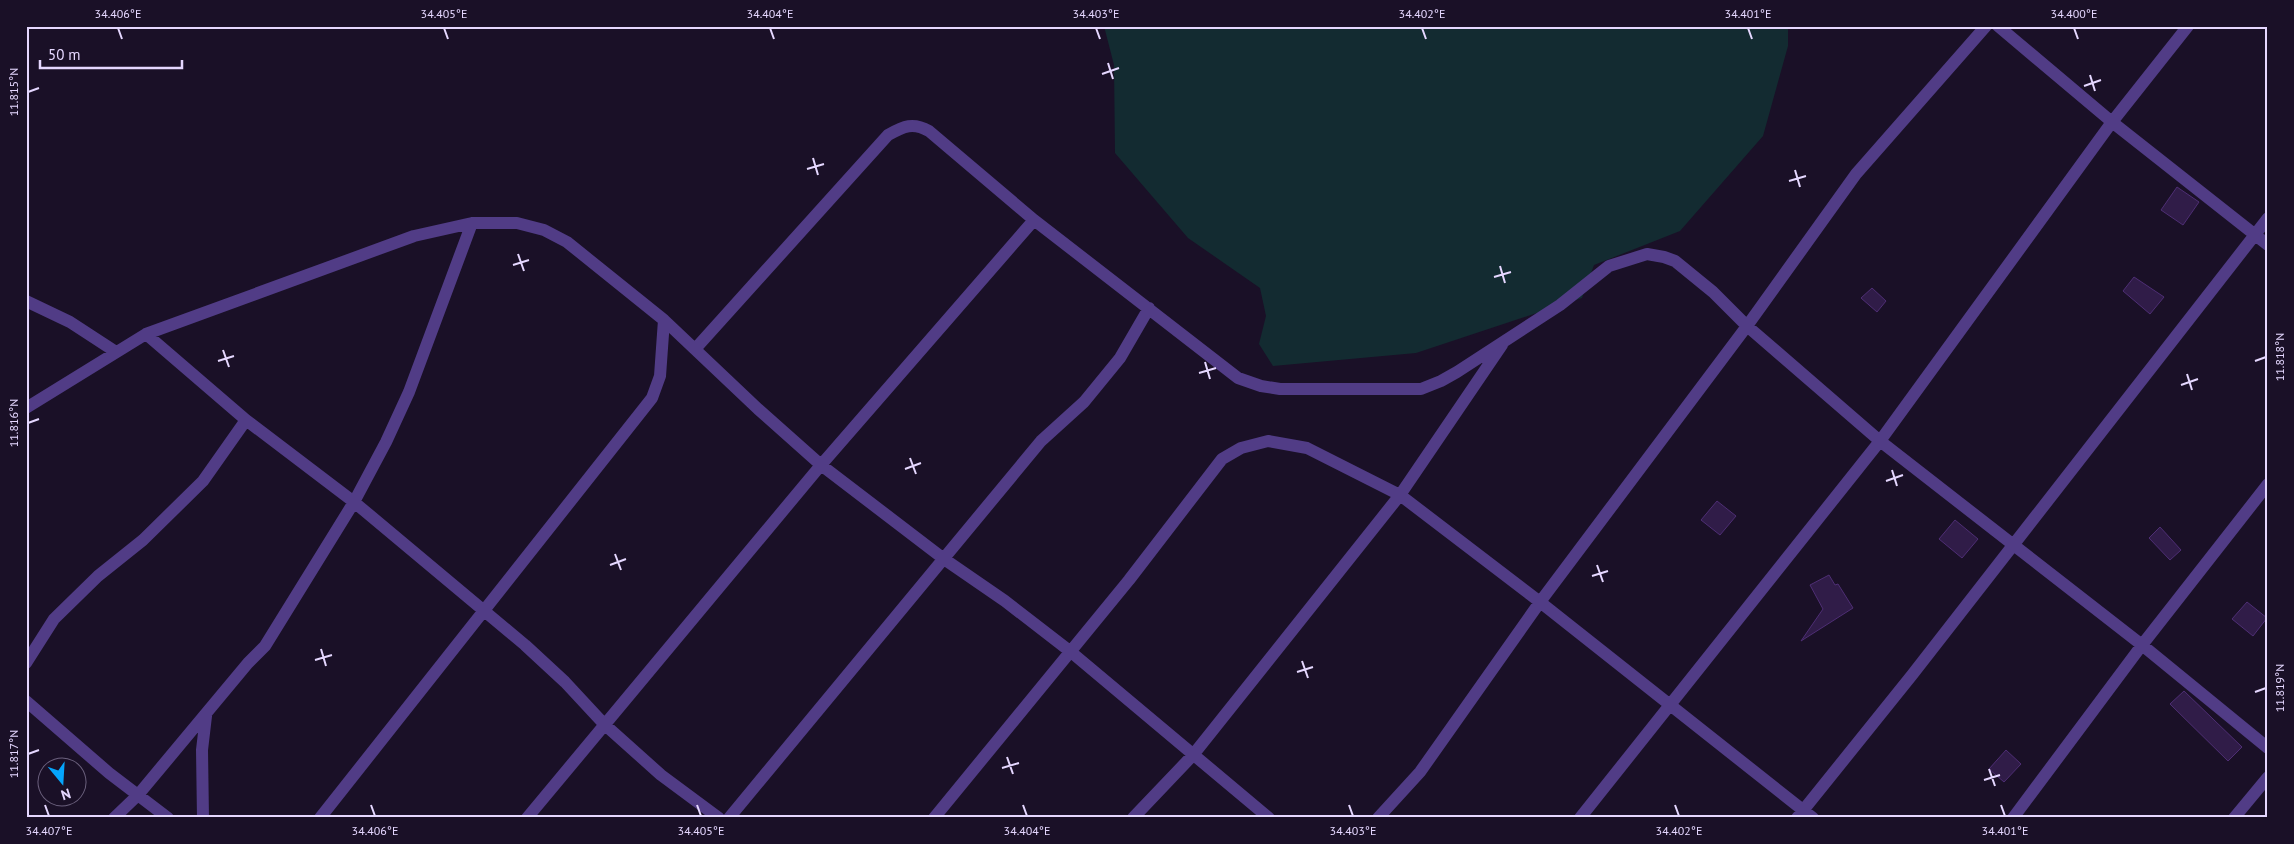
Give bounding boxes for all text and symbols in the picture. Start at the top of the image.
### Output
text: 34.406°E [95,6,141,21]
text: 34.405°E [421,6,467,21]
text: 34.404°E [747,6,793,21]
text: 34.403°E [1073,6,1119,21]
text: 34.402°E [1399,6,1445,21]
text: 34.401°E [1725,6,1771,21]
text: 34.400°E [2051,6,2097,21]
scale bar [40,38,182,70]
text: 50 m [48,45,81,64]
text: 11.815°N [6,68,21,116]
text: 11.818°N [2272,333,2287,381]
text: 11.816°N [6,399,21,447]
text: 11.819°N [2272,664,2287,712]
text: 11.817°N [6,730,21,778]
north arrow [38,756,88,806]
text: N [59,784,73,804]
text: 34.407°E [26,823,72,838]
text: 34.406°E [352,823,398,838]
text: 34.405°E [678,823,724,838]
text: 34.404°E [1004,823,1050,838]
text: 34.403°E [1330,823,1376,838]
text: 34.402°E [1656,823,1702,838]
text: 34.401°E [1982,823,2028,838]

